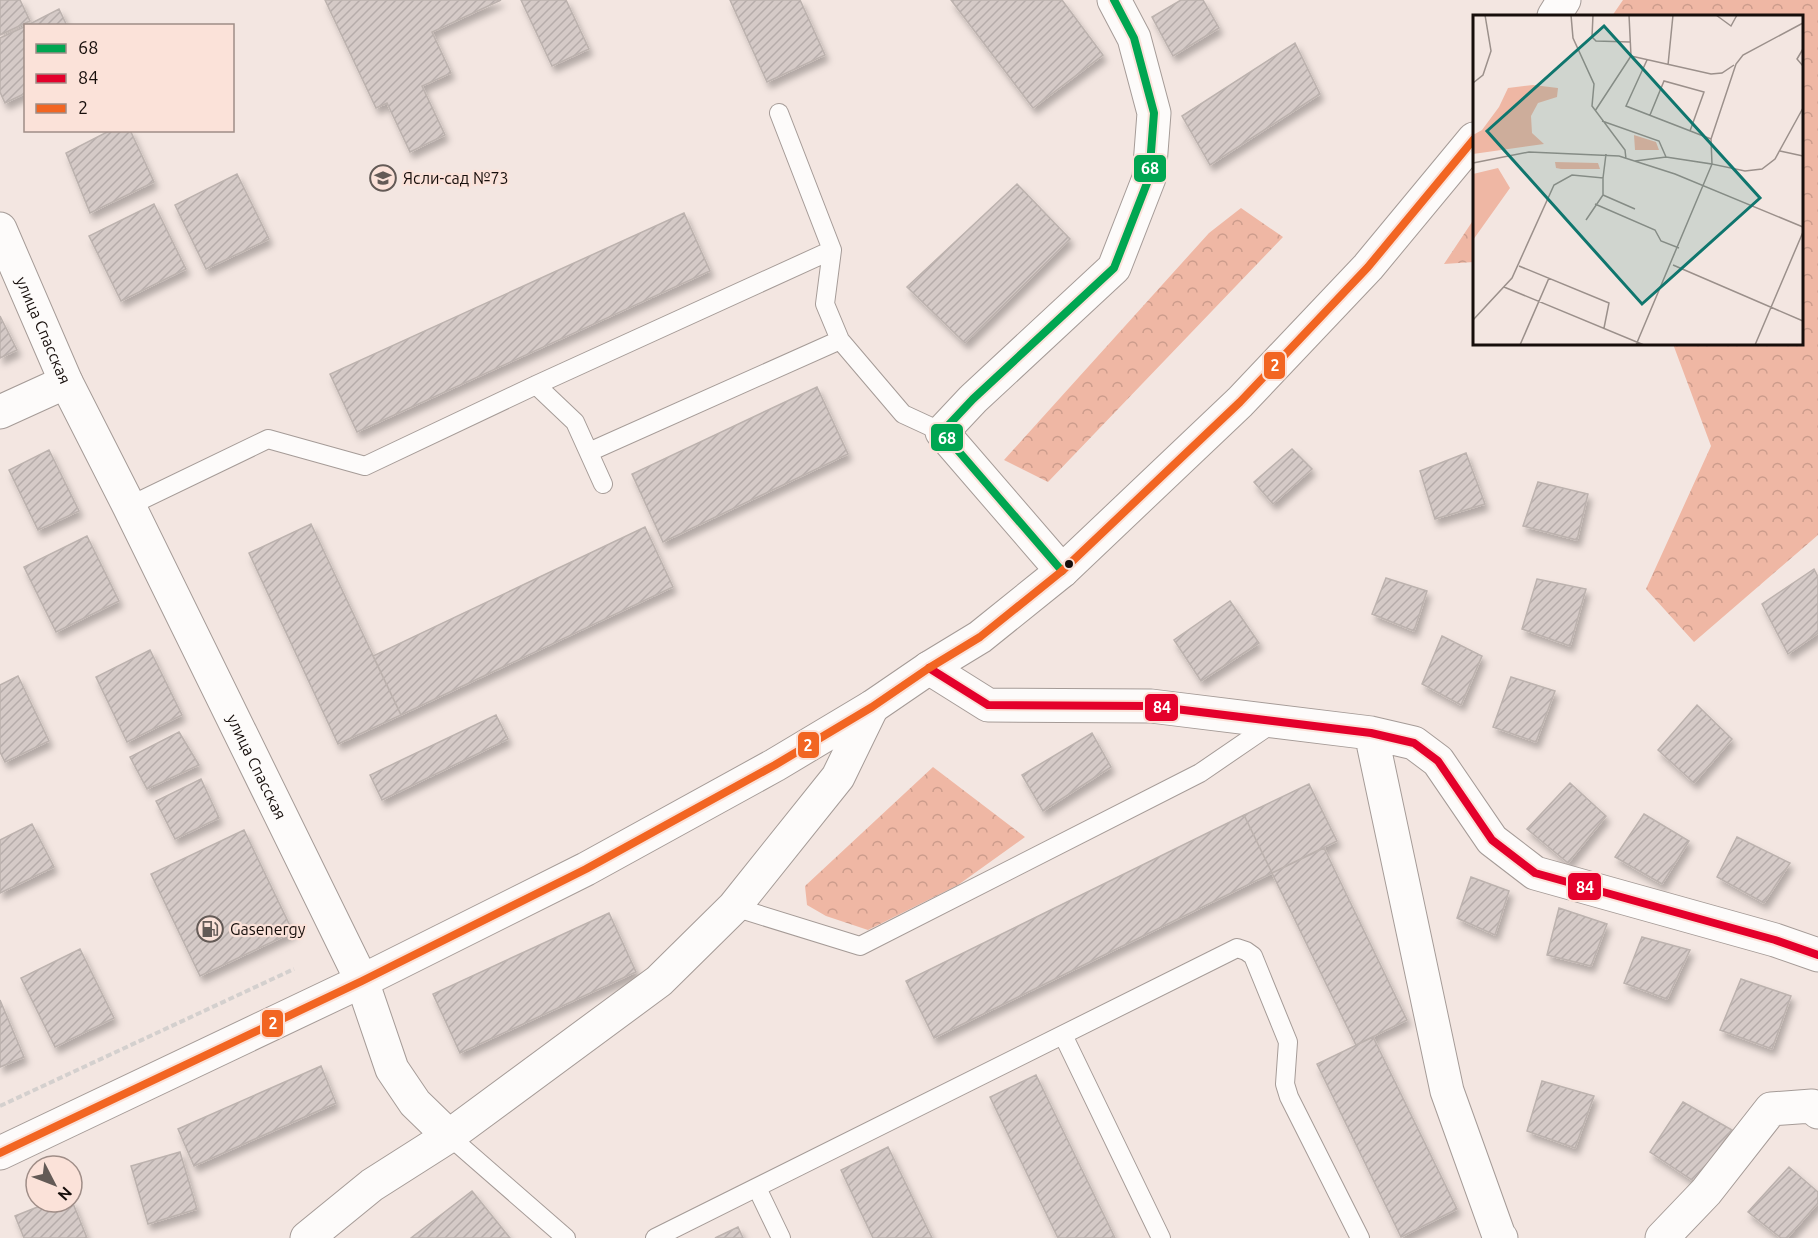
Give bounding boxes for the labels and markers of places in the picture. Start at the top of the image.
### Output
school or university icon: Ясли-сад №73 [368,163,398,193]
place label: Ясли-сад №73 [403,169,509,187]
unlabelled marker [1063,558,1075,570]
fuel station icon: Gasenergy [195,914,225,944]
place label: Gasenergy [230,920,306,938]

